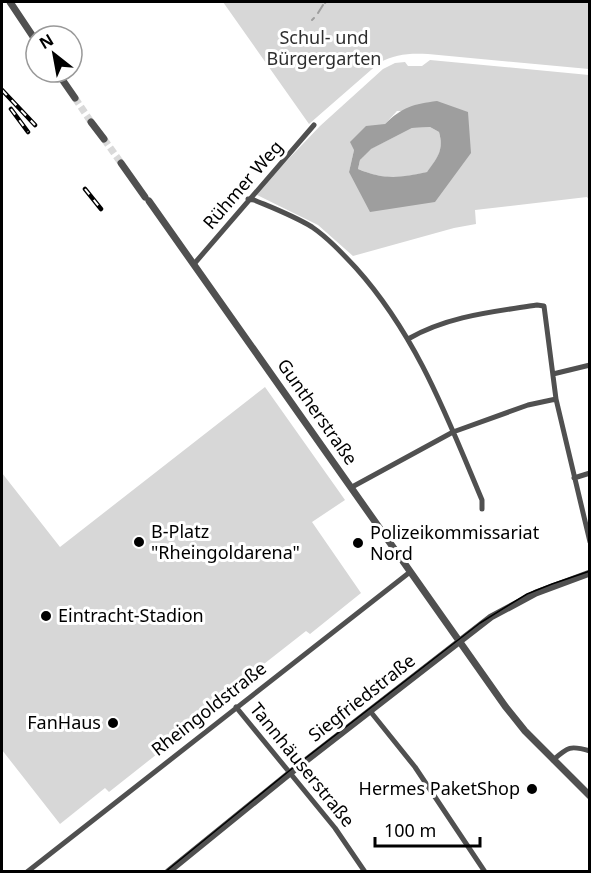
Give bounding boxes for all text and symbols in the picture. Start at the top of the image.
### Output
north arrow [24,24,84,84]
park label: Schul- und Bürgergarten [267,25,381,70]
text: N [35,28,58,54]
street label: Rühmer Weg [197,135,287,234]
street label: Guntherstraße [272,354,363,469]
place label: B-Platz "Rheingoldarena" [151,519,300,564]
place label: Polizeikommissariat Nord [370,520,540,565]
marker: B-Platz "Rheingoldarena" [132,535,146,549]
marker: Polizeikommissariat Nord [351,536,365,550]
place label: Eintracht-Stadion [58,603,204,627]
marker: Eintracht-Stadion [39,609,53,623]
street label: Siegfriedstraße [303,648,420,746]
street label: Rheingoldstraße [146,656,271,761]
street label: Tannhäuserstraße [245,697,360,831]
place label: FanHaus [27,710,101,734]
marker: FanHaus [106,716,120,730]
place label: Hermes PaketShop [359,776,520,800]
marker: Hermes PaketShop [525,782,539,796]
scale bar [375,810,480,848]
text: 100 m [384,818,436,842]

